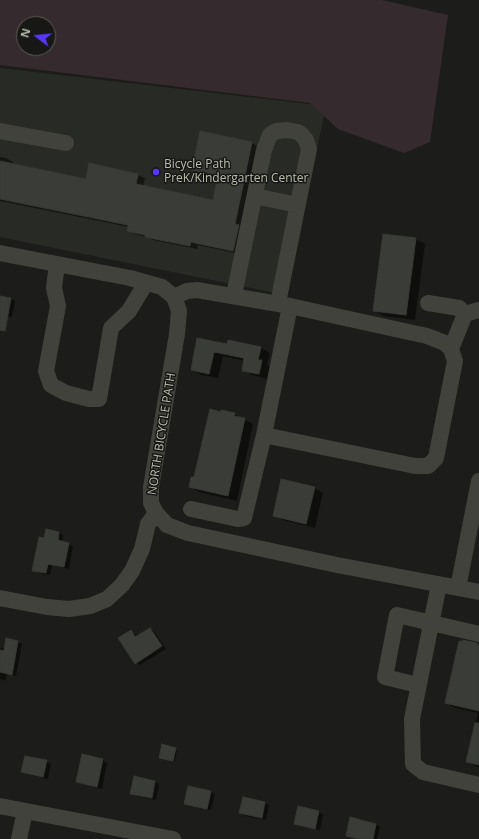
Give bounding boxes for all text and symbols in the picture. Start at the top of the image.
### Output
north arrow [16,16,56,56]
text: N [16,26,33,39]
place label: Bicycle Path PreK/Kindergarten Center [164,158,308,186]
marker: Bicycle Path PreK/Kindergarten Center [151,167,161,177]
street label: NORTH BICYCLE PATH [145,372,179,496]

